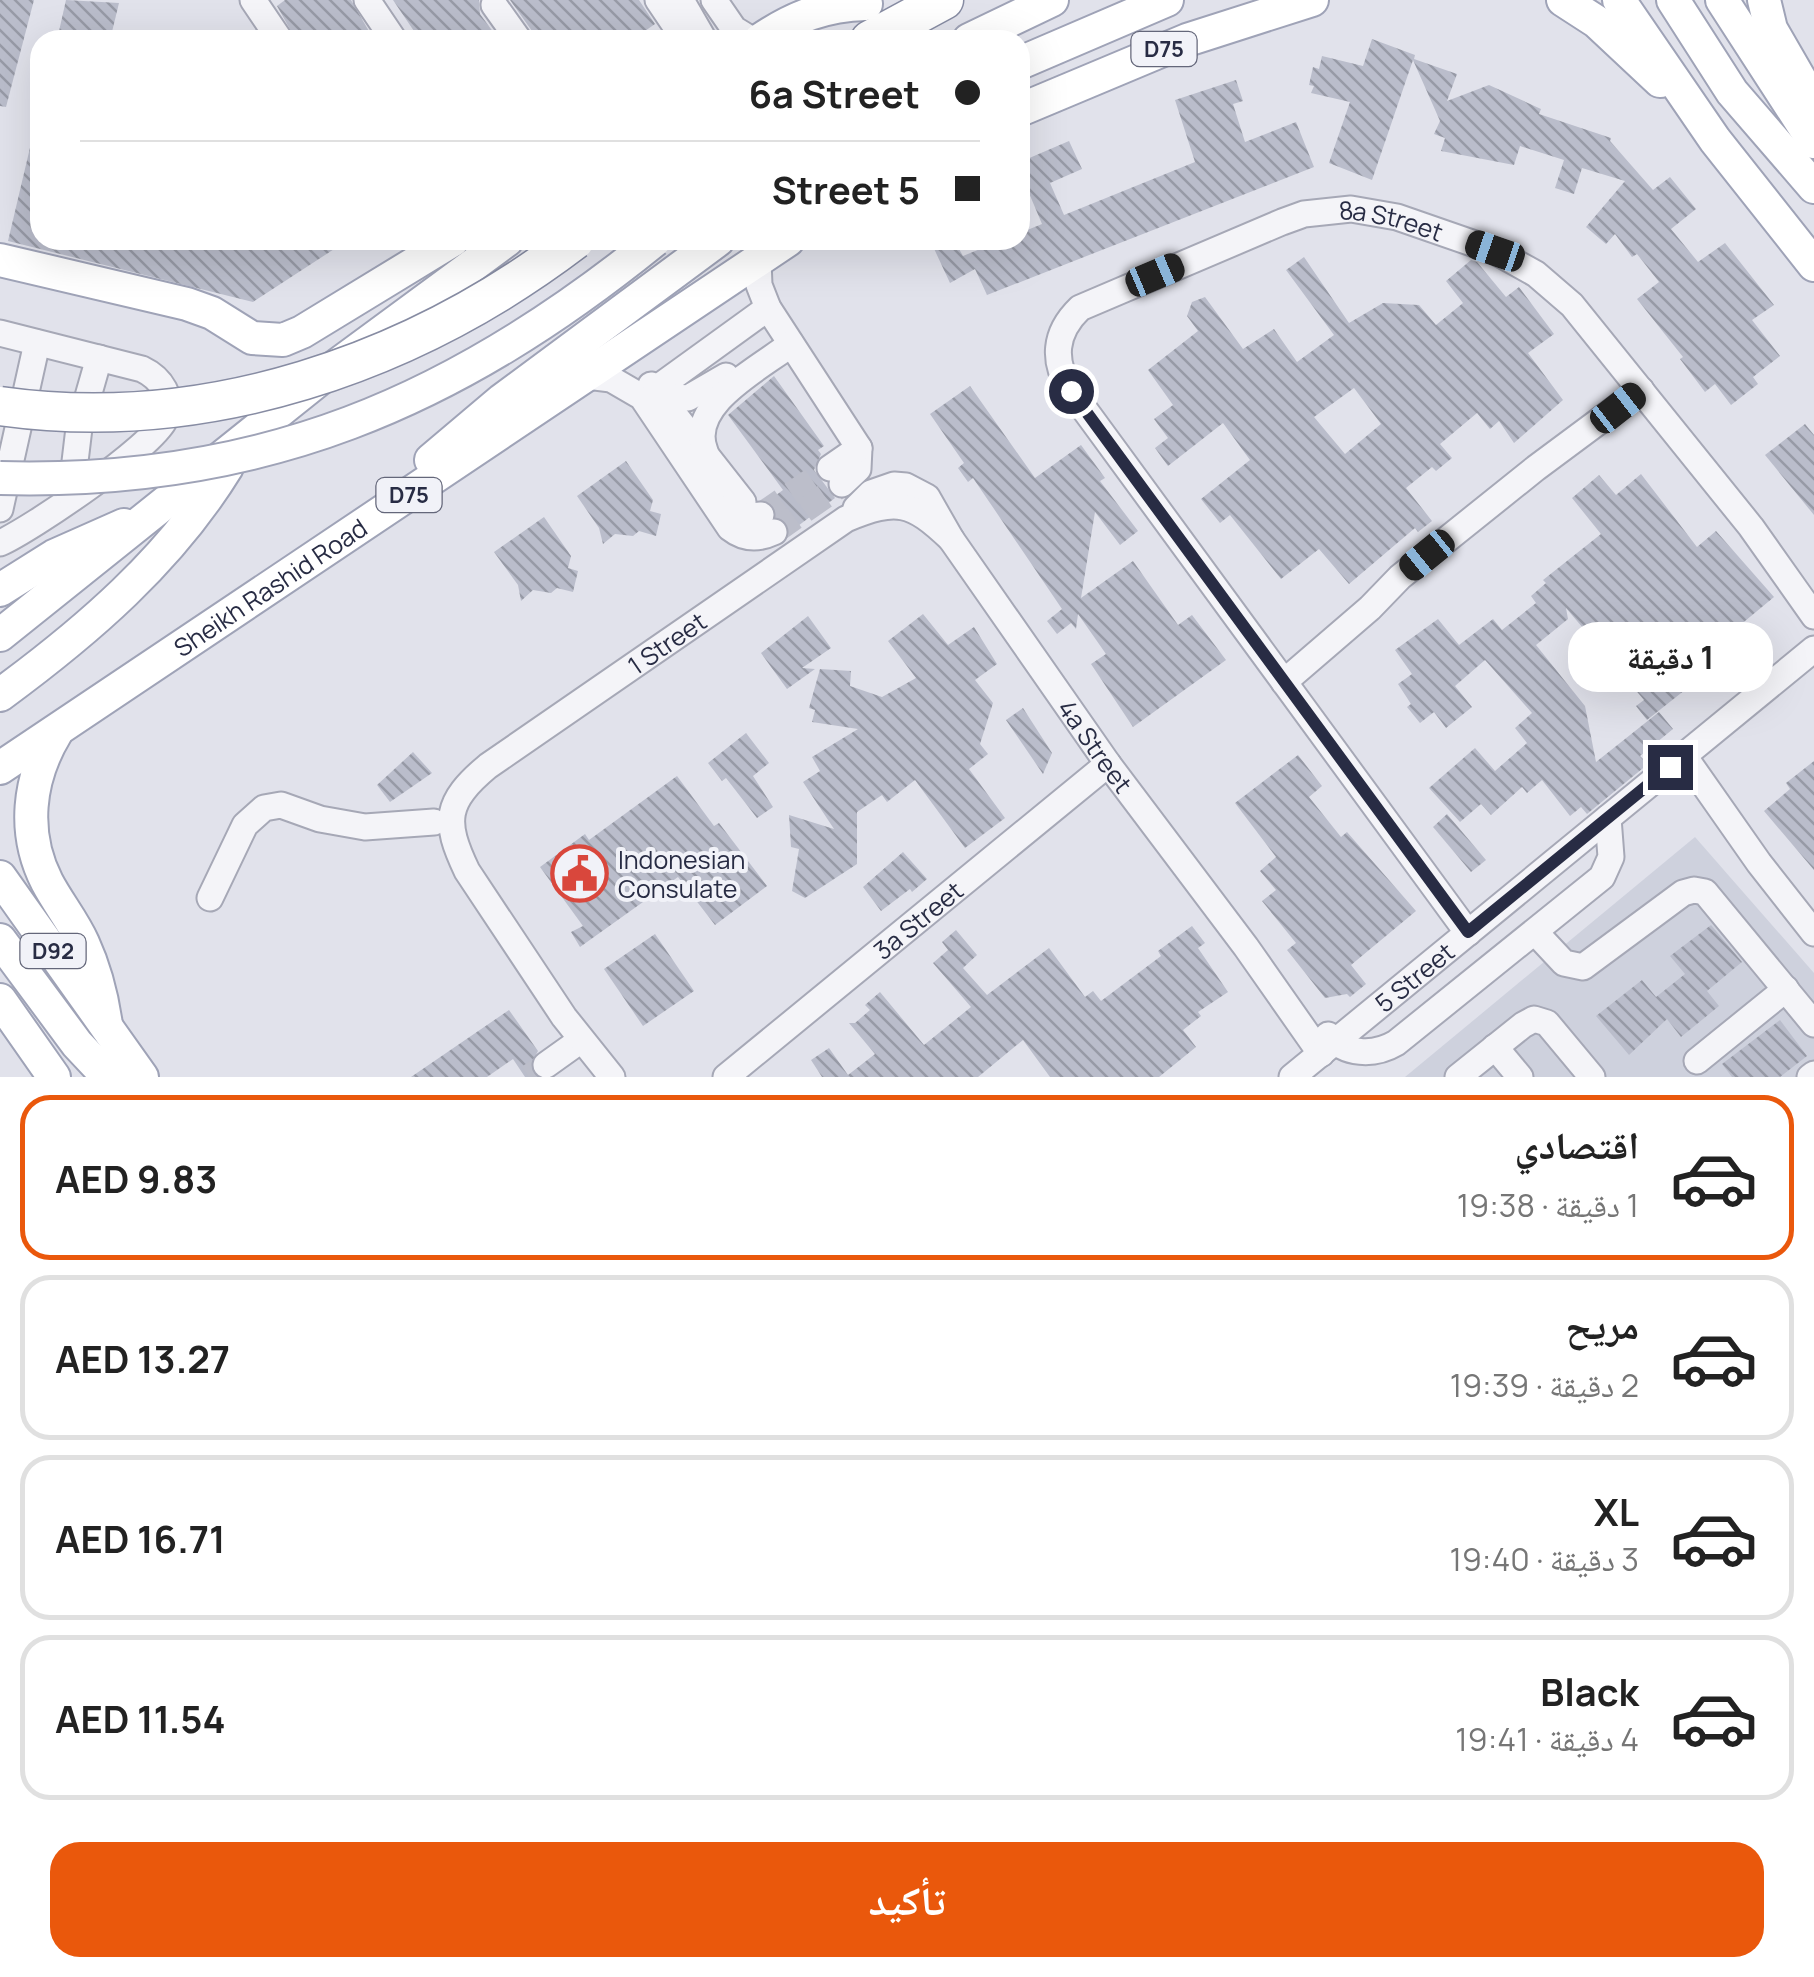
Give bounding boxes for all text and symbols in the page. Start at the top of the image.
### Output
road number: D75 [1132,32,1196,66]
text: 6a Street [748,67,920,119]
text: 5 Street [772,163,920,215]
street label: 8a Street [1337,191,1448,249]
car [1462,227,1528,275]
car [1122,249,1188,301]
route start [1049,369,1094,414]
car [1585,378,1651,438]
road number: D75 [376,478,442,512]
street label: Sheikh Rashid Road [167,510,373,664]
car [1394,524,1460,586]
street label: 1 Street [620,603,713,682]
callout: 1 دقيقة [1568,622,1772,692]
text: 1 دقيقة [1627,635,1714,679]
street label: 4a Street [1050,692,1141,800]
route end [1648,745,1693,790]
place label: Indonesian Consulate [618,842,745,906]
public building icon: Indonesian Consulate [549,843,609,903]
street label: 3a Street [866,873,970,967]
road number: D92 [20,934,86,968]
street label: 5 Street [1367,934,1461,1020]
text: اقتصادي [1515,1118,1639,1170]
icon: car [1669,1133,1759,1223]
text: AED 9.83 [55,1152,217,1204]
text: 1 دقيقة · 19:38 [1457,1183,1639,1227]
text: مريح [1565,1298,1639,1350]
icon: car [1669,1313,1759,1403]
text: AED 13.27 [55,1332,230,1384]
text: 2 دقيقة · 19:39 [1450,1363,1639,1407]
text: XL [1594,1485,1639,1537]
icon: car [1669,1493,1759,1583]
text: AED 16.71 [55,1512,226,1564]
text: 3 دقيقة · 19:40 [1449,1537,1639,1581]
text: Black [1540,1665,1639,1717]
icon: car [1669,1673,1759,1763]
text: AED 11.54 [55,1692,226,1744]
text: 4 دقيقة · 19:41 [1455,1717,1639,1761]
button: تأكيد [50,1842,1764,1957]

